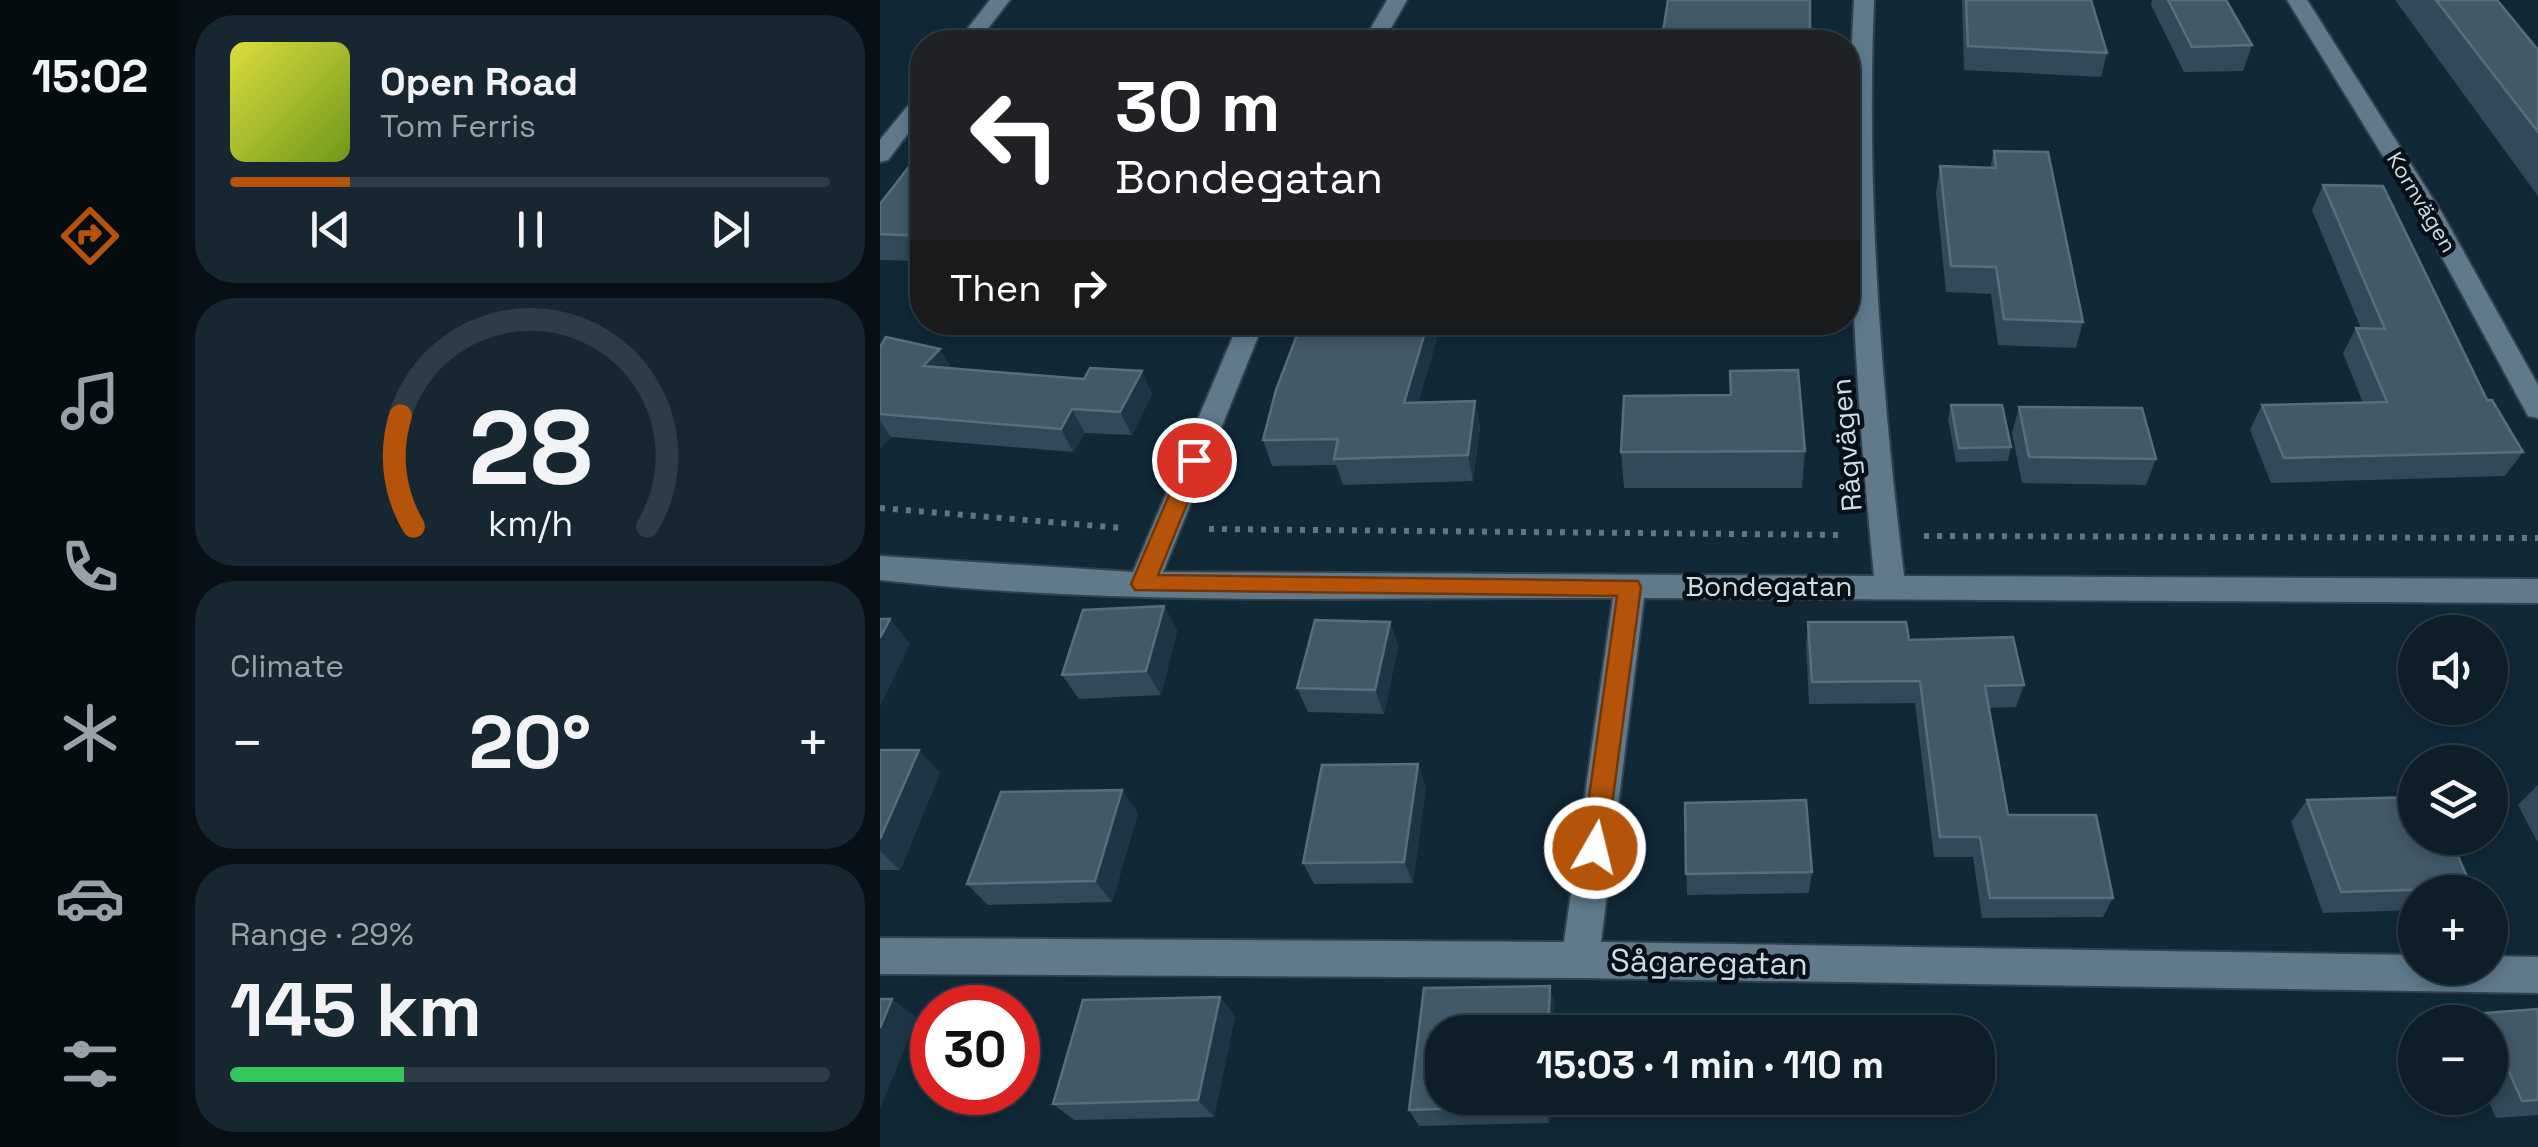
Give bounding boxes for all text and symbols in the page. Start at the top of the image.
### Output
text: 15:02 [32,48,148,105]
text: Open Road [380,58,578,106]
text: 30 m [1115,62,1280,151]
icon: left [950,70,1080,200]
text: Tom Ferris [380,106,536,146]
street label: Kornvägen [2381,147,2463,257]
text: Bondegatan [1115,149,1383,206]
icon: directions [55,201,125,271]
icon: previous [303,202,358,257]
icon: pause [503,202,558,257]
icon: next [703,202,758,257]
icon: right [1061,260,1116,315]
text: Then [950,264,1041,312]
icon: music [55,366,125,436]
street label: Rågvägen [1822,377,1870,513]
text: 28 [468,382,592,514]
pin [1152,418,1237,503]
icon: arrive [1167,433,1222,488]
text: km/h [487,501,573,546]
icon: phone [55,532,125,602]
street label: Bondegatan [1686,568,1852,604]
map controls [2398,615,2508,1115]
button: sound [2398,615,2508,725]
text: Climate [230,646,344,686]
text: 20° [469,694,591,790]
icon: climate [55,698,125,768]
text: − [230,708,264,778]
text: + [796,708,830,778]
button: layers [2398,745,2508,855]
position arrow [1543,796,1647,900]
icon: car [55,863,125,933]
button: + [2398,875,2508,985]
text: Range · 29% [230,914,414,954]
street label: Sågaregatan [1610,940,1808,984]
text: 145 km [230,962,482,1058]
speed limit sign: 30 [910,985,1040,1115]
button: − [2398,1005,2508,1115]
icon: filters [55,1029,125,1099]
text: 15:03 · 1 min · 110 m [1536,1041,1884,1089]

